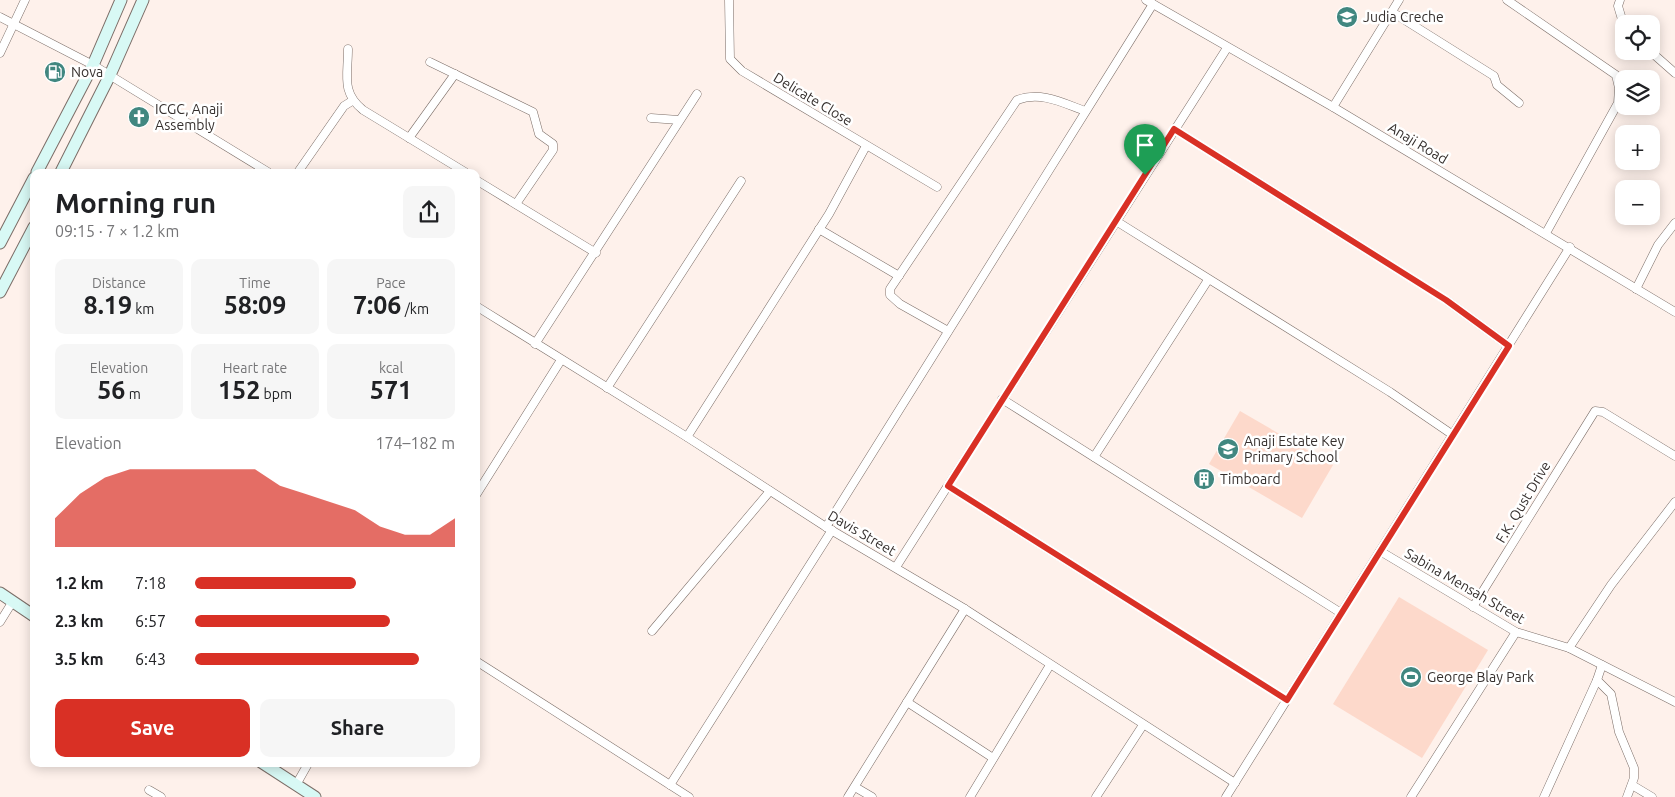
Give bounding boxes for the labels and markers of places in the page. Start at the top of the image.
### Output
school or university icon: Judia Creche [1335,5,1359,29]
place label: Judia Creche [1363,9,1444,25]
fuel station icon: Nova [43,60,67,84]
place label: Nova [71,64,103,80]
place label: ICGC, Anaji Assembly [155,101,223,133]
church icon: ICGC, Anaji Assembly [127,105,151,129]
pin [1124,124,1166,175]
place label: Anaji Estate Key Primary School [1244,433,1344,465]
school or university icon: Anaji Estate Key Primary School [1216,437,1240,461]
building icon: Timboard [1192,467,1216,491]
place label: Timboard [1220,471,1281,487]
sports icon: George Blay Park [1399,665,1423,689]
place label: George Blay Park [1427,669,1534,685]

